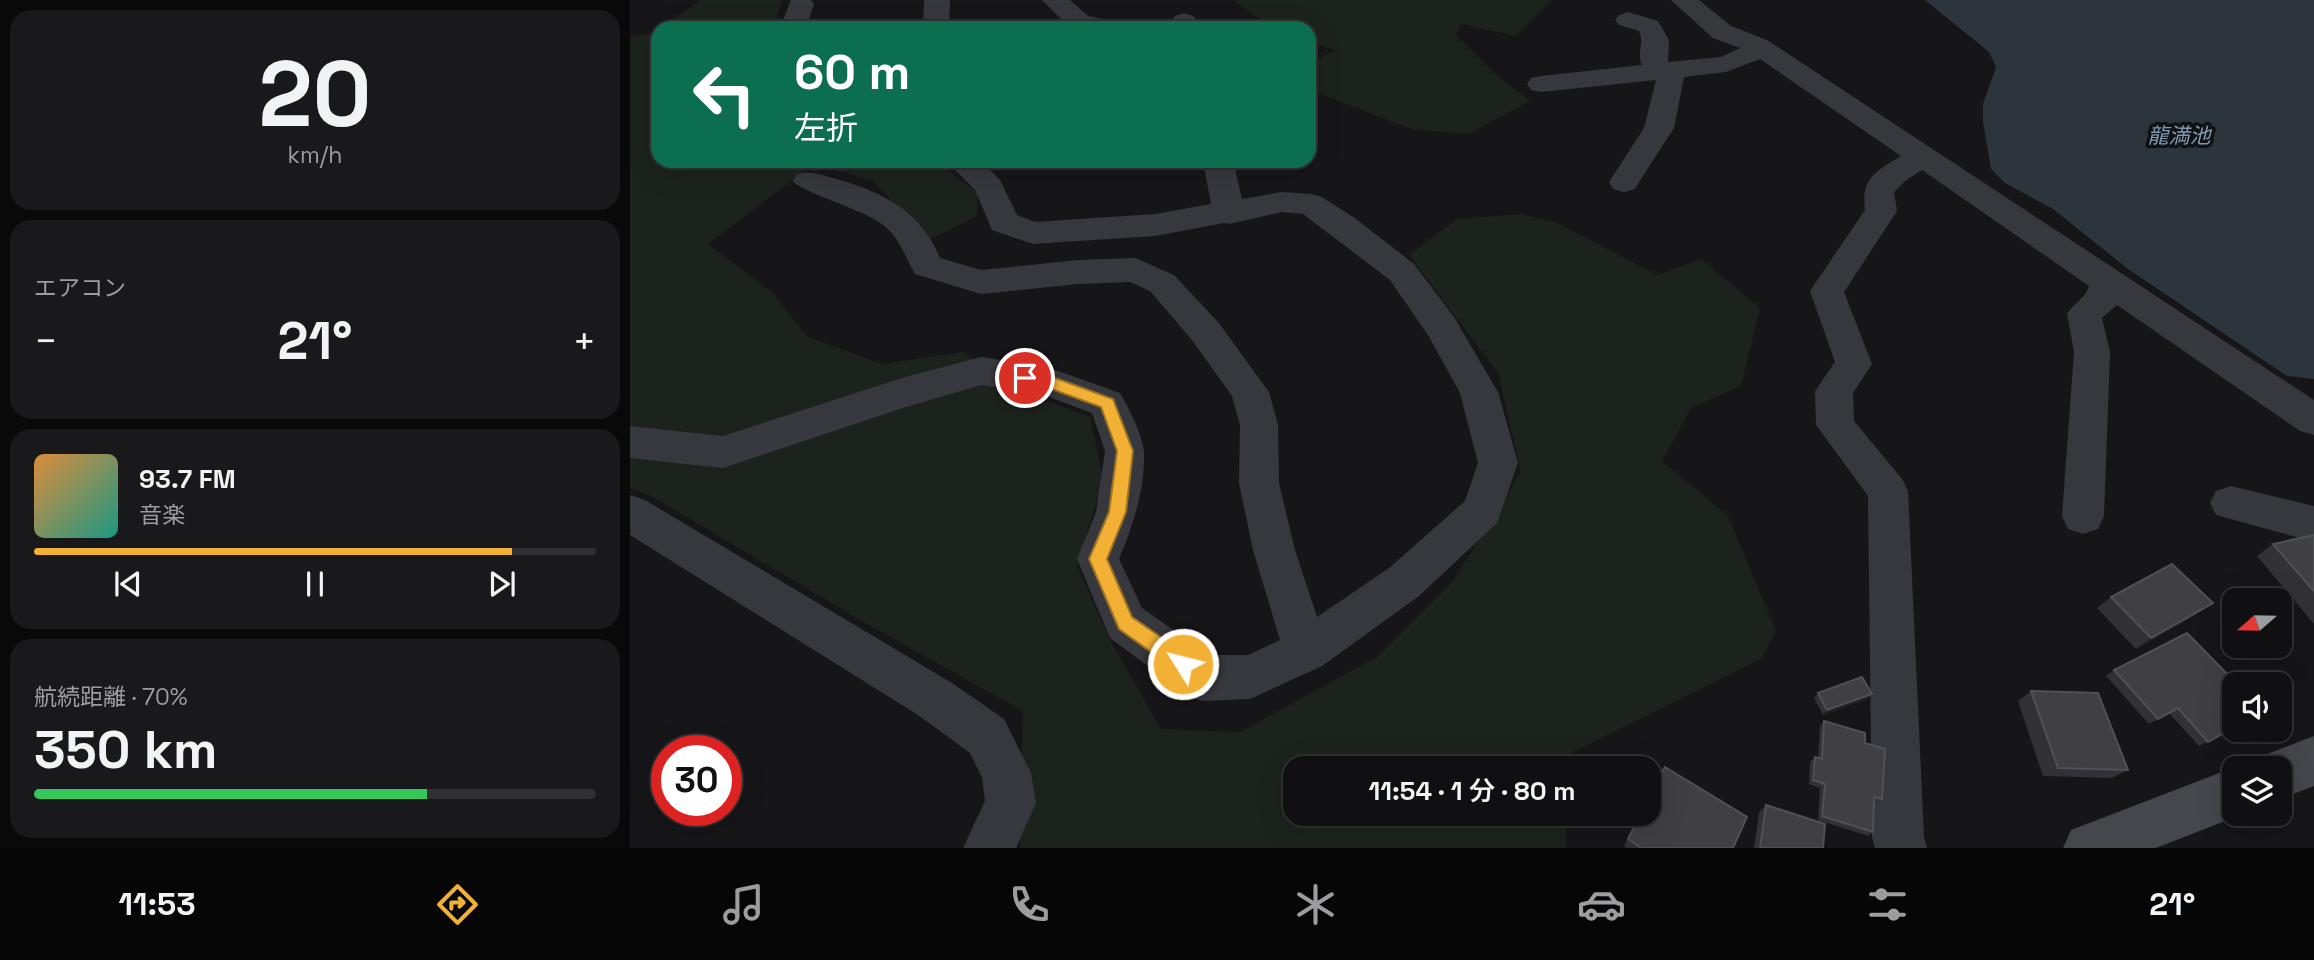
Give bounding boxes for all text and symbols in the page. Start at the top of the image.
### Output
text: 20 [258,36,372,153]
text: 60 m [794,41,910,103]
icon: left [679,49,770,140]
text: 左折 [794,108,858,148]
water label: 龍満池 [2148,122,2212,149]
text: km/h [288,140,342,170]
text: エアコン [34,273,126,303]
text: 21° [278,308,352,374]
text: − [34,317,58,365]
text: + [572,317,596,365]
pin [995,348,1055,408]
icon: arrive [1006,359,1044,397]
text: 93.7 FM [139,462,236,496]
text: 音楽 [139,500,185,530]
icon: previous [109,565,147,603]
icon: pause [296,565,334,603]
icon: next [483,565,521,603]
north arrow [2222,588,2292,658]
map controls [2222,588,2292,826]
position arrow [1146,627,1220,701]
button: sound [2222,672,2292,742]
text: 航続距離 · 70% [34,682,187,712]
text: 350 km [34,717,217,783]
speed limit sign: 30 [651,735,742,826]
button: layers [2222,756,2292,826]
text: 11:54 · 1 分 · 80 m [1369,774,1575,808]
icon: directions [433,880,482,929]
icon: music [719,880,768,929]
icon: phone [1005,880,1054,929]
icon: climate [1291,880,1340,929]
icon: car [1577,880,1626,929]
icon: filters [1863,880,1912,929]
text: 11:53 [119,884,196,924]
text: 21° [2149,884,2195,924]

